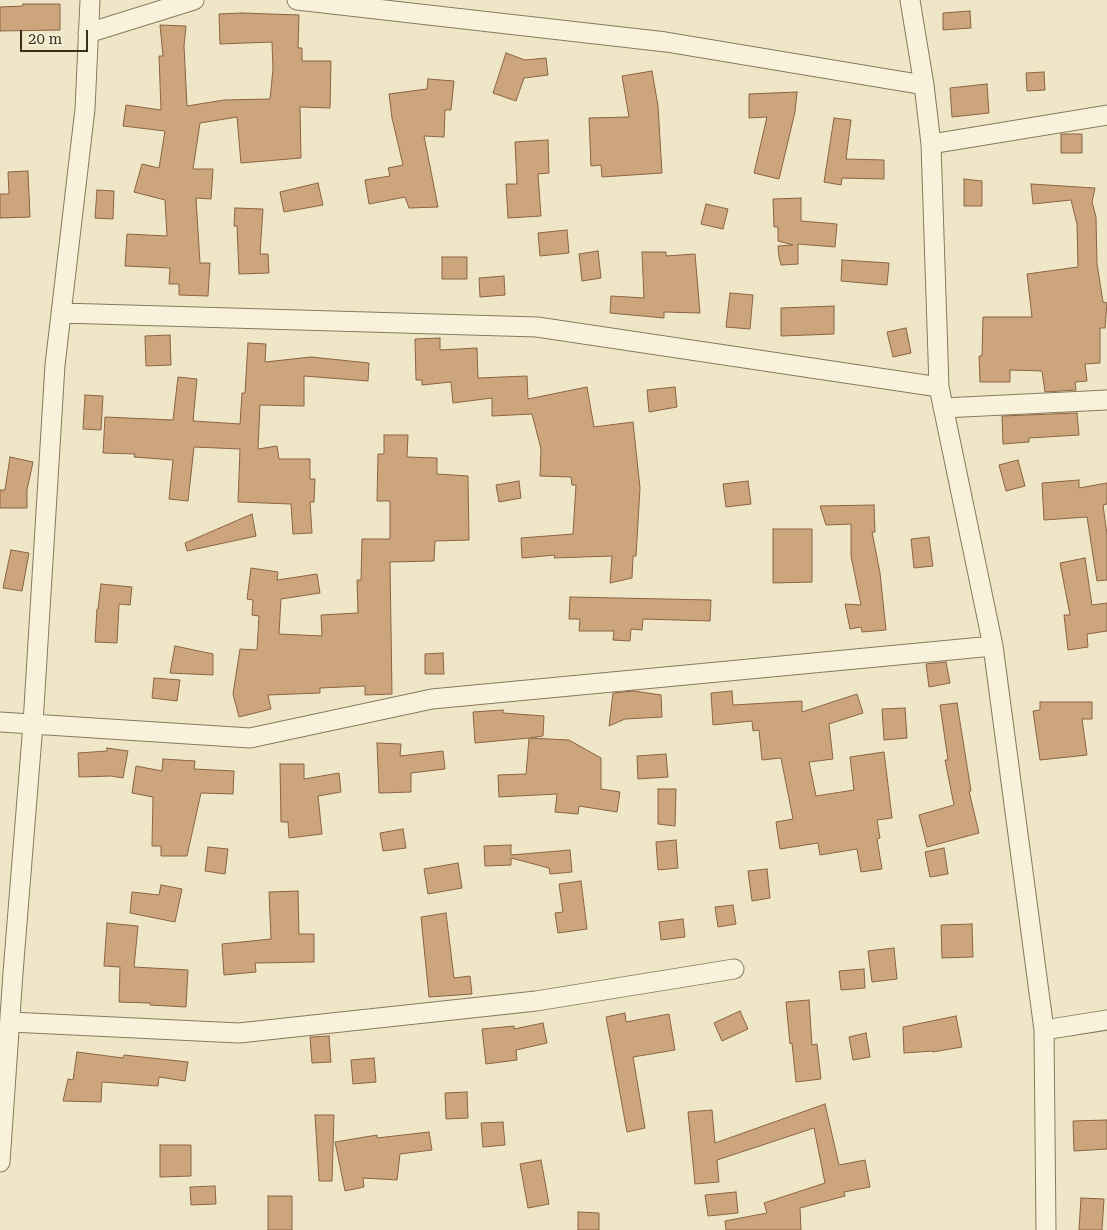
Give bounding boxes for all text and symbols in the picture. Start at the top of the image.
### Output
scale bar [22,20,90,52]
text: 20 m [28,30,62,48]

